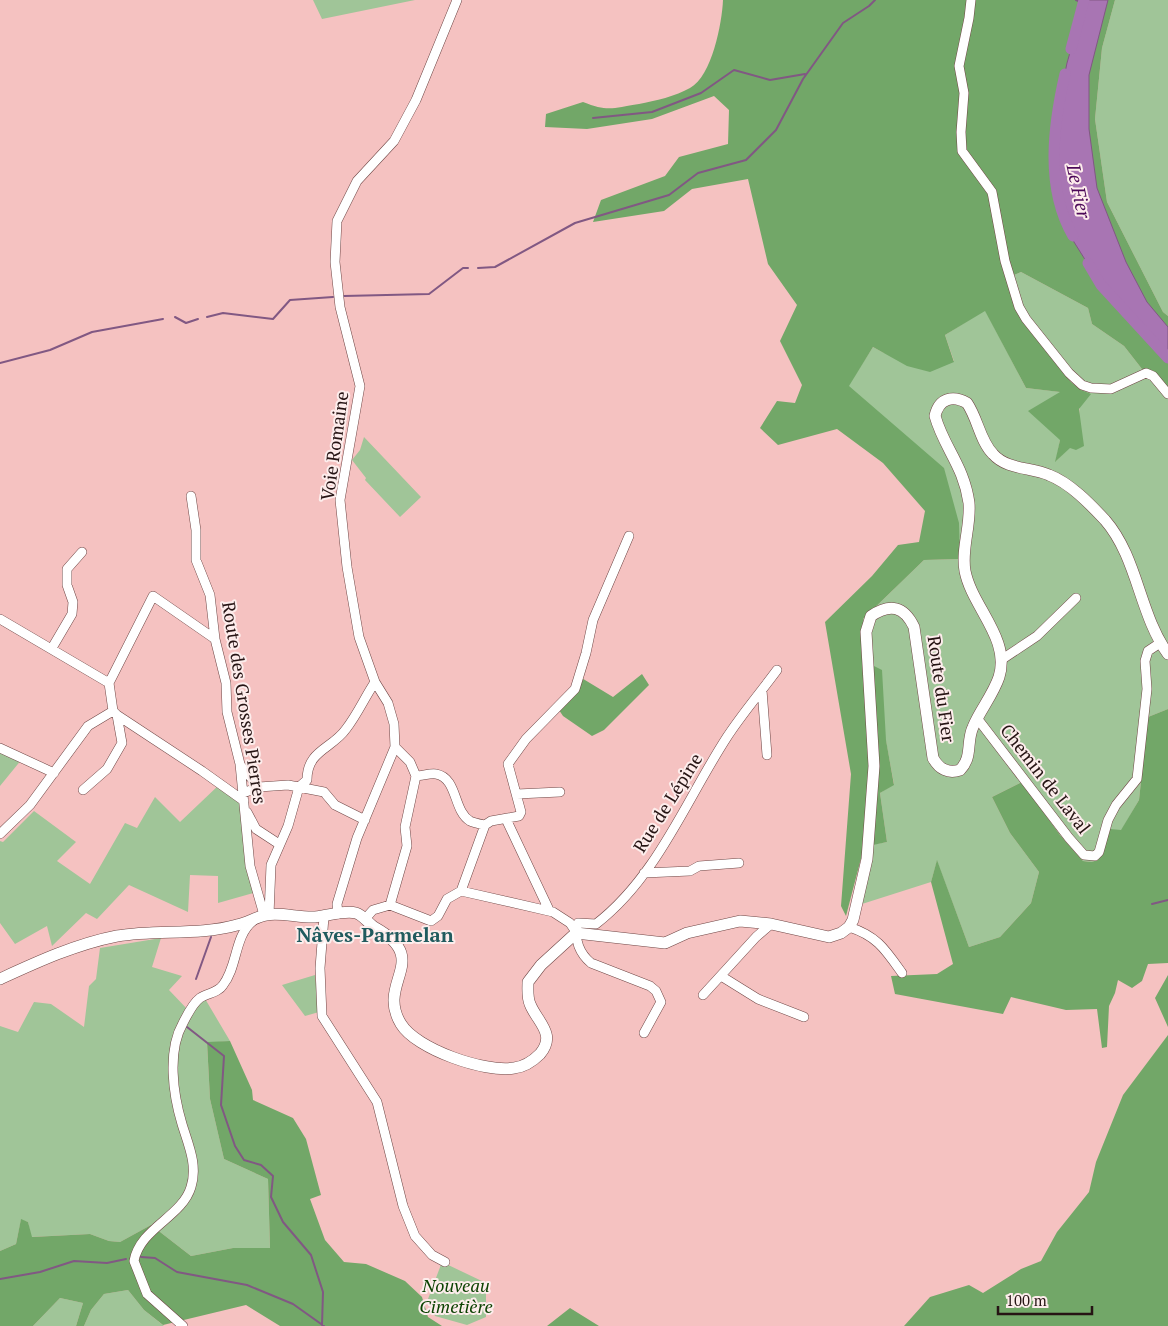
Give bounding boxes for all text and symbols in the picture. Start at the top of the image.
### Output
water label: Le Fier [1061,160,1098,221]
street label: Voie Romaine [314,390,354,502]
street label: Route des Grosses Pierres [217,600,273,806]
street label: Route du Fier [923,634,961,744]
street label: Chemin de Laval [995,718,1096,838]
street label: Rue de Lépine [627,748,707,857]
district label: Nâves-Parmelan [296,921,454,948]
park label: Nouveau Cimetière [419,1273,493,1318]
scale bar [998,1284,1092,1316]
text: 100 m [1006,1290,1047,1310]

